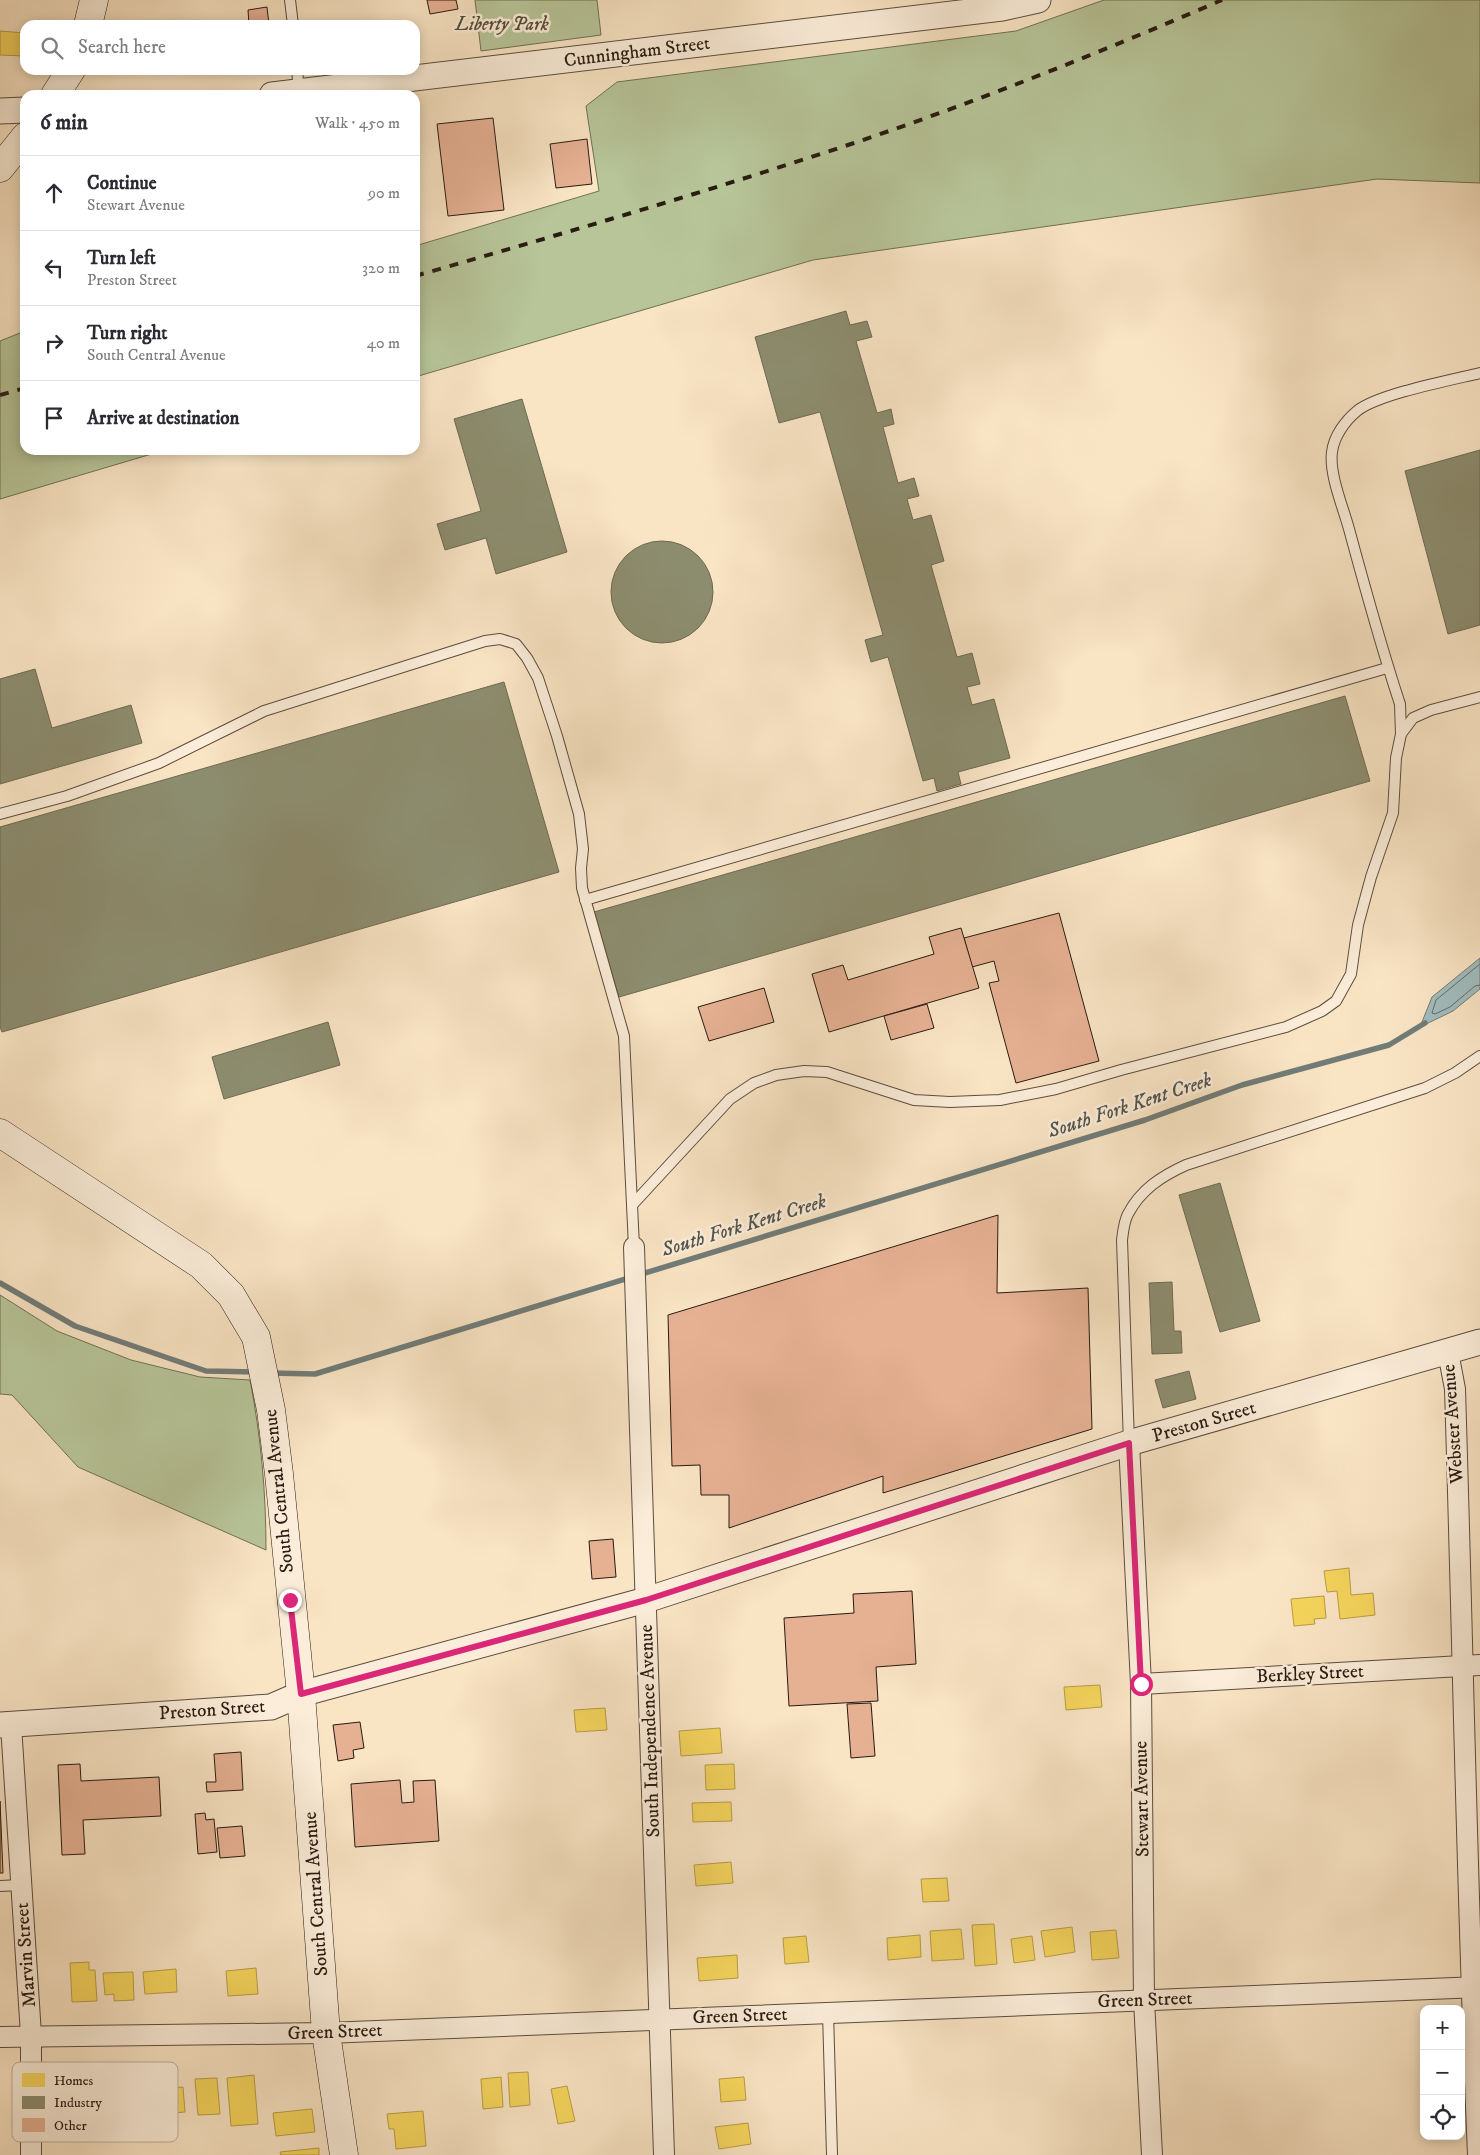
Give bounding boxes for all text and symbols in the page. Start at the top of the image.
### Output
park label: Liberty Park [454,13,549,36]
search box [20,20,420,75]
street label: Cunningham Street [563,32,711,72]
icon: search [38,34,66,62]
text: Search here [78,36,166,59]
text: 6 min [40,110,88,136]
text: Walk · 450 m [315,113,400,133]
text: Continue [87,172,157,195]
icon: ahead [40,179,68,207]
text: 90 m [368,183,400,203]
text: Stewart Avenue [87,195,185,215]
text: Turn left [87,247,156,270]
icon: left [40,254,68,282]
text: 320 m [362,258,400,278]
text: Preston Street [87,270,177,290]
text: Turn right [87,322,167,345]
icon: right [40,329,68,357]
text: 40 m [367,333,400,353]
text: South Central Avenue [87,345,226,365]
icon: arrive [40,404,68,432]
text: Arrive at destination [87,407,239,430]
water label: South Fork Kent Creek [1044,1068,1216,1145]
water label: South Fork Kent Creek [658,1189,830,1263]
street label: Webster Avenue [1437,1363,1469,1485]
street label: Preston Street [1150,1396,1258,1448]
street label: South Central Avenue [259,1408,299,1574]
route end [279,1589,302,1612]
street label: South Independence Avenue [635,1624,665,1838]
street label: Berkley Street [1256,1660,1364,1688]
route start [1130,1673,1153,1696]
street label: Preston Street [158,1695,266,1725]
street label: Stewart Avenue [1129,1741,1155,1857]
street label: South Central Avenue [299,1811,333,1977]
street label: Marvin Street [11,1902,41,2008]
street label: Green Street [1097,1987,1193,2013]
street label: Green Street [692,2003,788,2029]
map controls [1420,2005,1465,2140]
button: + [1420,2005,1465,2050]
street label: Green Street [287,2019,383,2045]
button: − [1420,2050,1465,2095]
legend [12,2062,178,2142]
text: Homes [54,2072,94,2090]
text: Industry [54,2094,102,2112]
button: locate [1420,2095,1465,2140]
text: Other [54,2117,87,2135]

